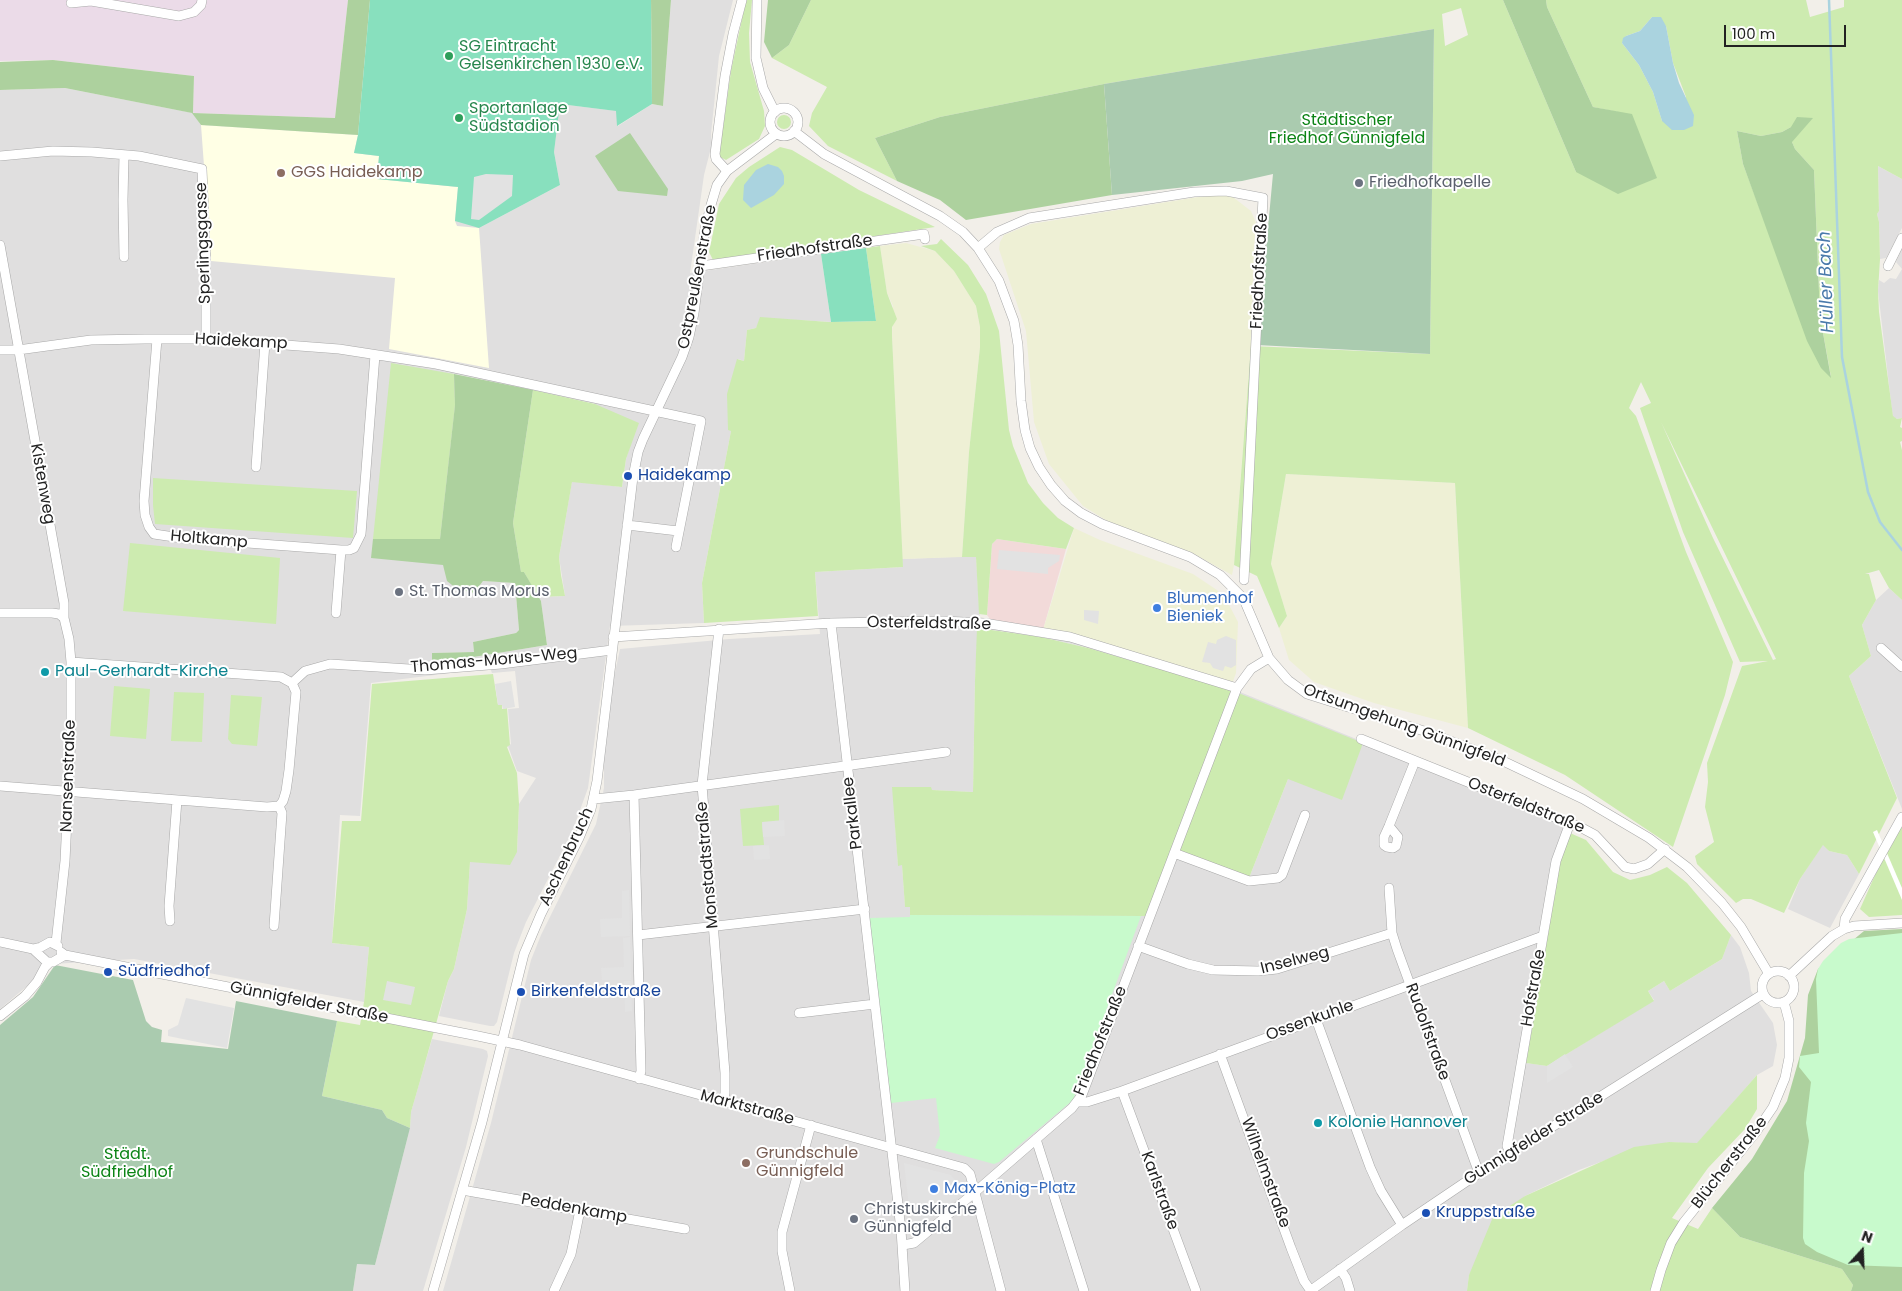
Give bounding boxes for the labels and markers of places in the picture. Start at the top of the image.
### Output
place label: SG Eintracht Gelsenkirchen 1930 e.V. [459,37,643,75]
marker: SG Eintracht Gelsenkirchen 1930 e.V. [443,50,455,62]
place label: Sportanlage Südstadion [469,99,568,137]
marker: Sportanlage Südstadion [453,112,465,124]
place label: GGS Haidekamp [291,163,422,183]
marker: GGS Haidekamp [275,167,287,179]
place label: Friedhofkapelle [1369,173,1491,193]
marker: Friedhofkapelle [1353,177,1365,189]
place label: Haidekamp [638,466,731,486]
marker: Haidekamp [622,470,634,482]
place label: St. Thomas Morus [409,582,549,602]
marker: St. Thomas Morus [393,586,405,598]
place label: Blumenhof Bieniek [1167,589,1253,627]
marker: Blumenhof Bieniek [1151,602,1163,614]
place label: Paul-Gerhardt-Kirche [55,662,228,682]
marker: Paul-Gerhardt-Kirche [39,666,51,678]
place label: Südfriedhof [118,962,210,982]
marker: Südfriedhof [102,966,114,978]
place label: Birkenfeldstraße [531,982,661,1002]
marker: Birkenfeldstraße [515,986,527,998]
place label: Kolonie Hannover [1328,1113,1468,1133]
marker: Kolonie Hannover [1312,1117,1324,1129]
place label: Grundschule Günnigfeld [756,1144,858,1182]
marker: Grundschule Günnigfeld [740,1157,752,1169]
place label: Max-König-Platz [944,1179,1076,1199]
marker: Max-König-Platz [928,1183,940,1195]
place label: Christuskirche Günnigfeld [864,1200,977,1238]
place label: Kruppstraße [1436,1203,1535,1223]
marker: Kruppstraße [1420,1207,1432,1219]
marker: Christuskirche Günnigfeld [848,1213,860,1225]

